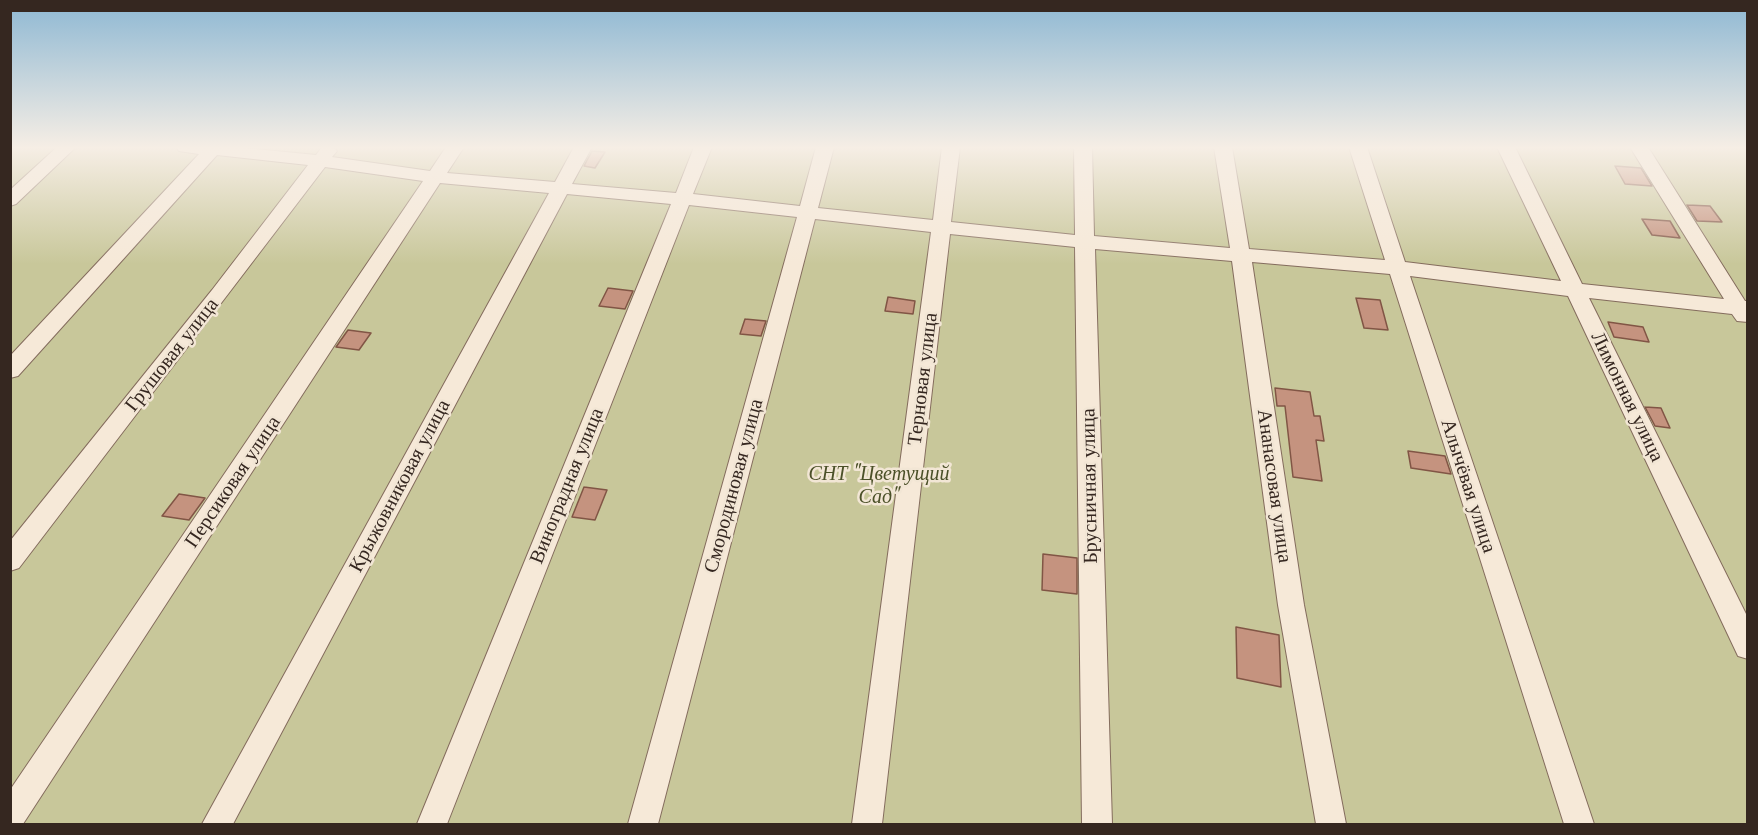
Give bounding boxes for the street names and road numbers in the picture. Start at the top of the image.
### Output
street label: Грушовая улица [120,293,224,417]
street label: Терновая улица [903,311,943,447]
street label: Лимонная улица [1585,328,1669,466]
street label: Крыжовниковая улица [344,396,456,576]
street label: Смородиновая улица [699,396,769,576]
street label: Виноградная улица [525,405,609,567]
street label: Брусничная улица [1077,408,1103,564]
street label: Ананасовая улица [1251,408,1297,564]
street label: Персиковая улица [180,411,286,553]
street label: Алычёвая улица [1435,416,1501,556]

